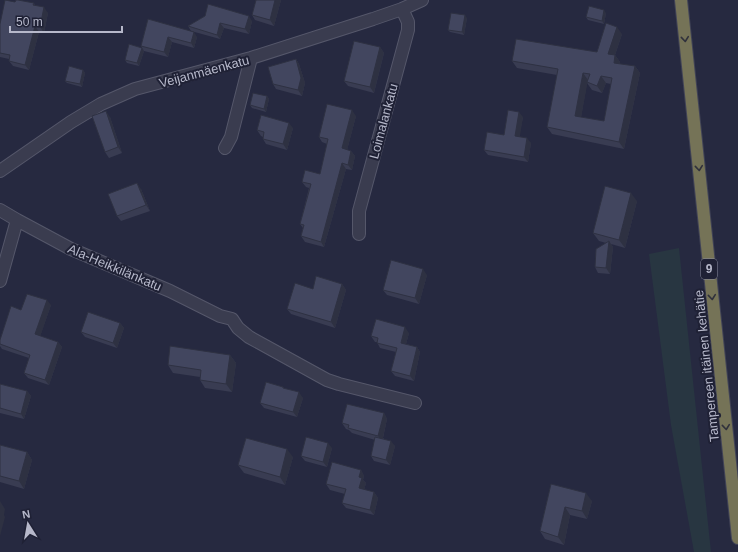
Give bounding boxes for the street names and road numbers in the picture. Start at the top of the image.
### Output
street label: Veijanmäenkatu [158,52,251,91]
street label: Loimalankatu [366,82,401,160]
street label: Ala-Heikkilänkatu [66,241,164,294]
road number: 9 [701,259,717,279]
street label: Tampereen itäinen kehätie [691,289,722,443]

